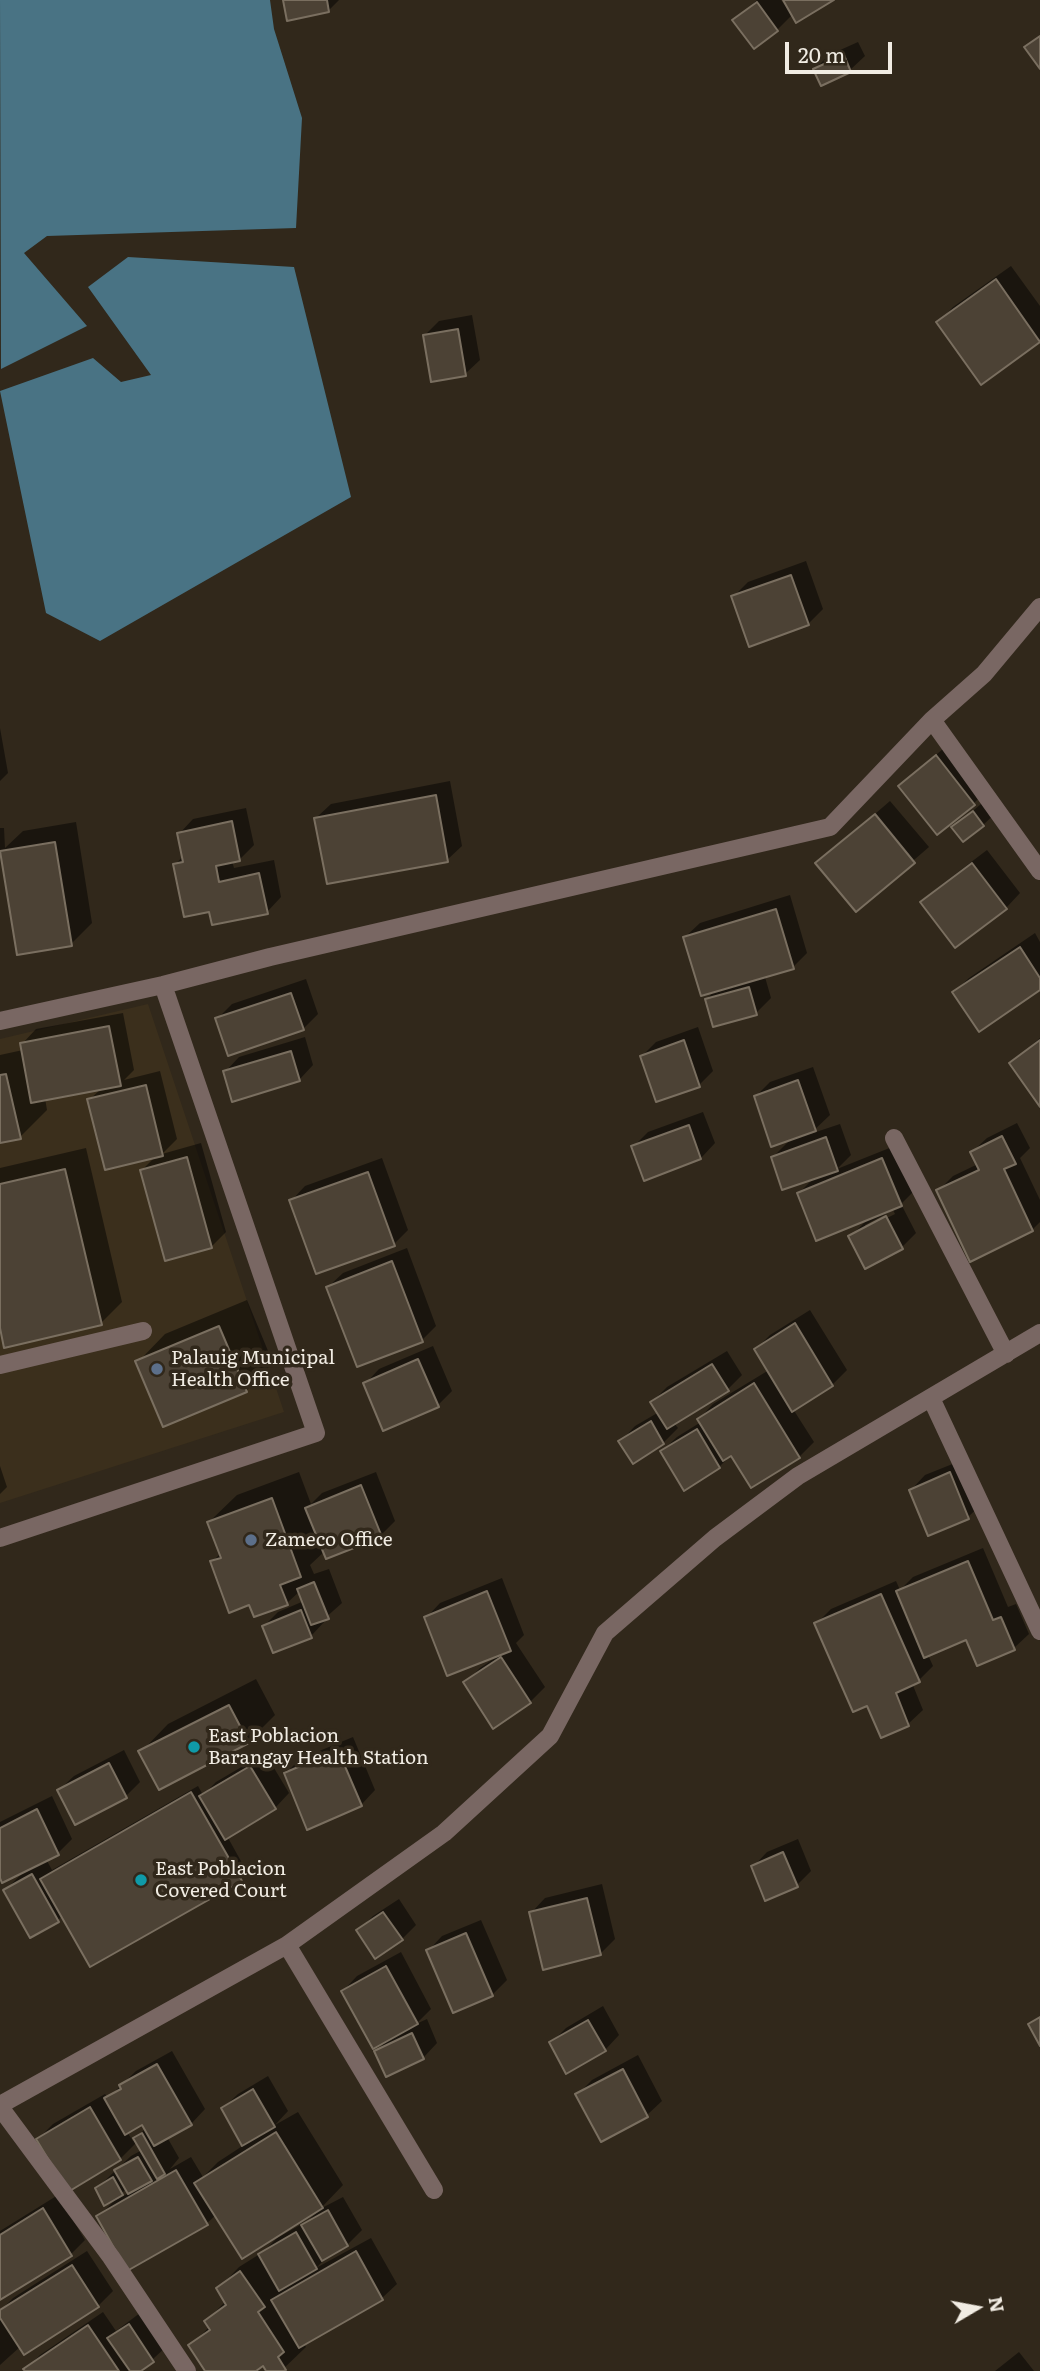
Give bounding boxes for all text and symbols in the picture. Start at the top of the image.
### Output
scale bar [788,28,895,72]
text: 20 m [798,38,845,69]
place label: Palauig Municipal Health Office [171,1347,335,1391]
marker: Palauig Municipal Health Office [149,1361,165,1377]
place label: Zameco Office [265,1529,393,1551]
marker: Zameco Office [243,1532,259,1548]
place label: East Poblacion Barangay Health Station [208,1725,428,1769]
marker: East Poblacion Barangay Health Station [186,1739,202,1755]
place label: East Poblacion Covered Court [155,1858,287,1902]
marker: East Poblacion Covered Court [133,1872,149,1888]
north arrow [942,2273,1012,2343]
text: N [983,2294,1013,2315]

